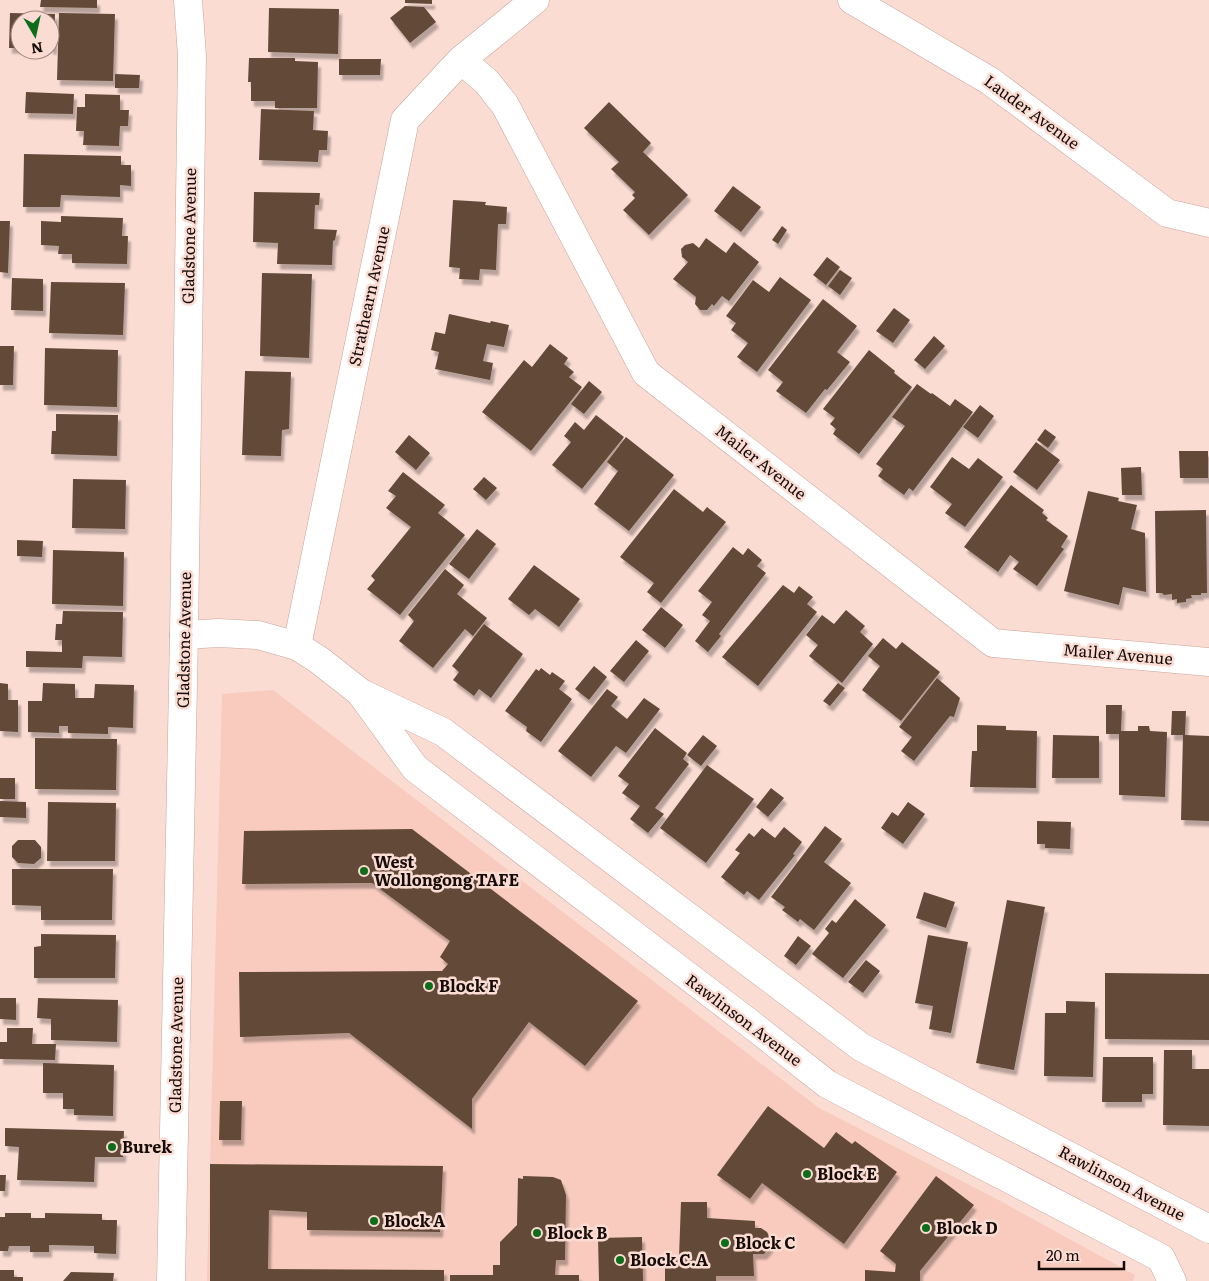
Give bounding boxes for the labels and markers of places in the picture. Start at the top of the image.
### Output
place label: West Wollongong TAFE [374,849,520,891]
marker: West Wollongong TAFE [358,865,370,877]
place label: Block F [439,973,499,997]
marker: Block F [423,980,435,992]
place label: Burek [122,1134,172,1158]
marker: Burek [106,1141,118,1153]
place label: Block E [817,1161,877,1185]
marker: Block E [801,1168,813,1180]
place label: Block A [384,1208,445,1232]
marker: Block A [368,1215,380,1227]
place label: Block D [936,1215,998,1239]
place label: Block B [547,1220,607,1244]
marker: Block D [920,1222,932,1234]
marker: Block B [531,1227,543,1239]
place label: Block C [735,1230,796,1254]
marker: Block C [719,1237,731,1249]
place label: Block C.A [630,1247,708,1271]
marker: Block C.A [614,1254,626,1266]

